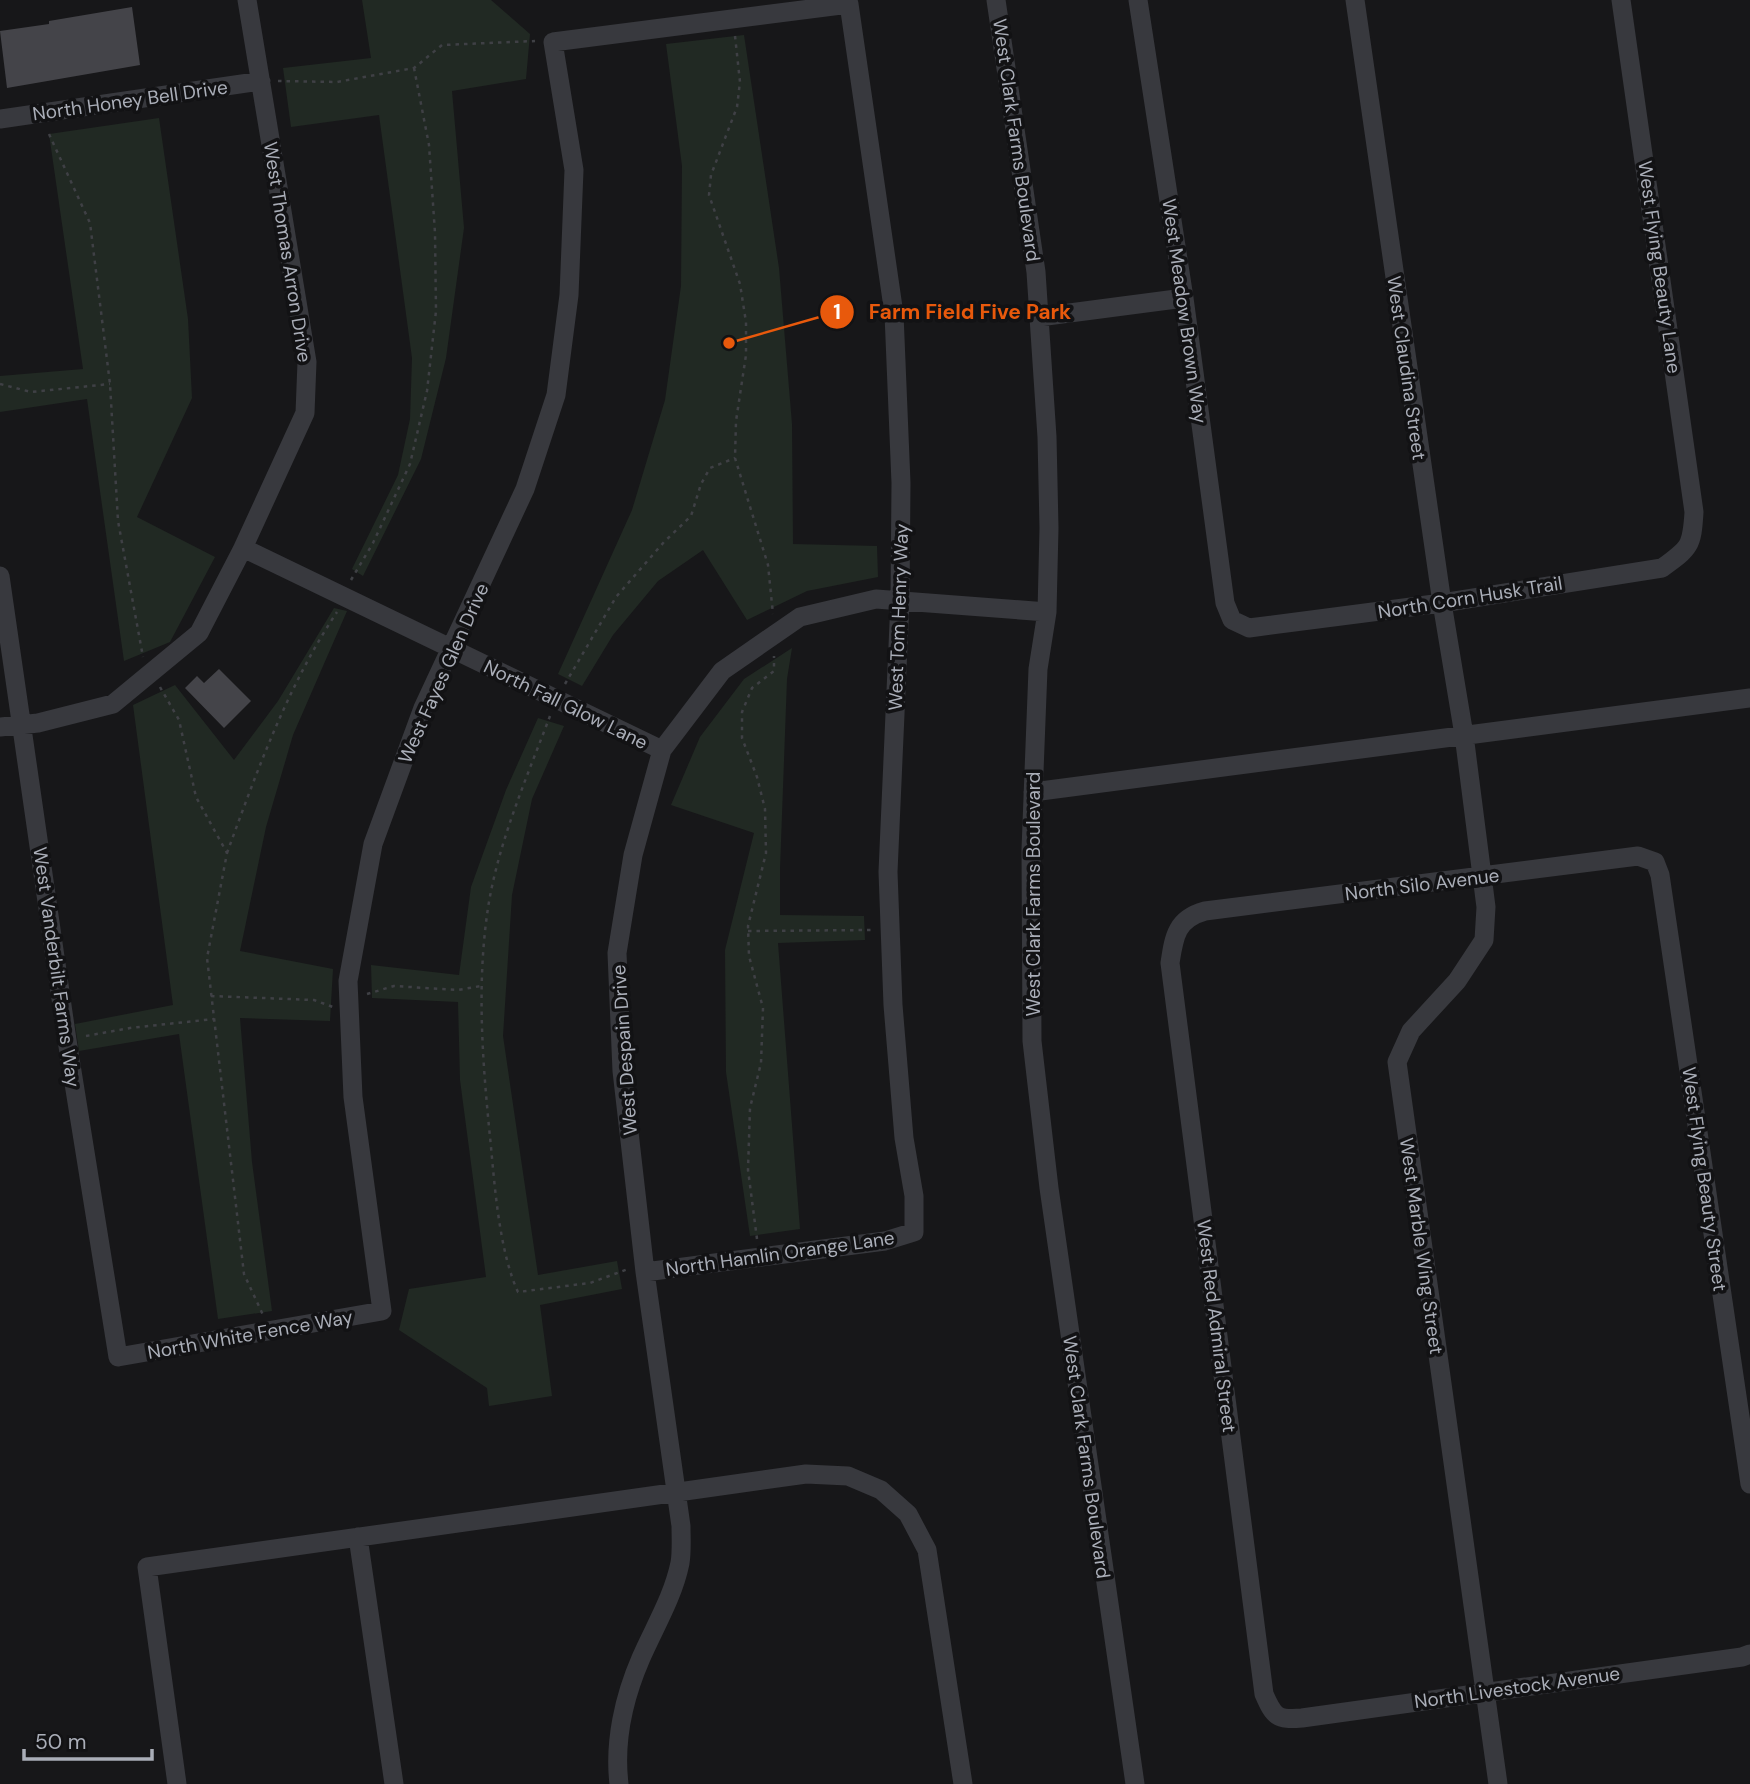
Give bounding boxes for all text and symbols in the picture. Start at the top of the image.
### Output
street label: West Clark Farms Boulevard [987,17,1046,263]
street label: North Honey Bell Drive [31,74,229,127]
street label: West Thomas Arron Drive [258,140,317,364]
street label: West Flying Beauty Lane [1632,159,1687,375]
street label: West Meadow Brown Way [1156,197,1213,426]
street label: West Claudina Street [1381,274,1432,462]
callout: Farm Field Five Park [820,291,1085,333]
text: 1 [833,298,841,326]
text: Farm Field Five Park [869,298,1071,326]
street label: West Tom Henry Way [883,523,914,711]
street label: North Corn Husk Trail [1376,571,1564,624]
street label: West Fayes Glen Drive [392,579,495,767]
street label: North Fall Glow Lane [480,654,652,755]
street label: West Clark Farms Boulevard [1021,772,1046,1016]
street label: West Vanderbilt Farms Way [27,845,86,1089]
street label: North Silo Avenue [1343,863,1501,906]
street label: West Despain Drive [606,964,643,1136]
street label: West Flying Beauty Street [1676,1065,1733,1293]
street label: West Marble Wing Street [1394,1136,1449,1356]
street label: West Red Admiral Street [1191,1218,1242,1434]
street label: North Hamlin Orange Lane [664,1225,896,1282]
street label: North White Fence Way [145,1304,355,1365]
street label: West Clark Farms Boulevard [1057,1334,1116,1580]
street label: North Livestock Avenue [1413,1661,1621,1714]
scale bar [24,1718,152,1762]
text: 50 m [35,1728,86,1756]

